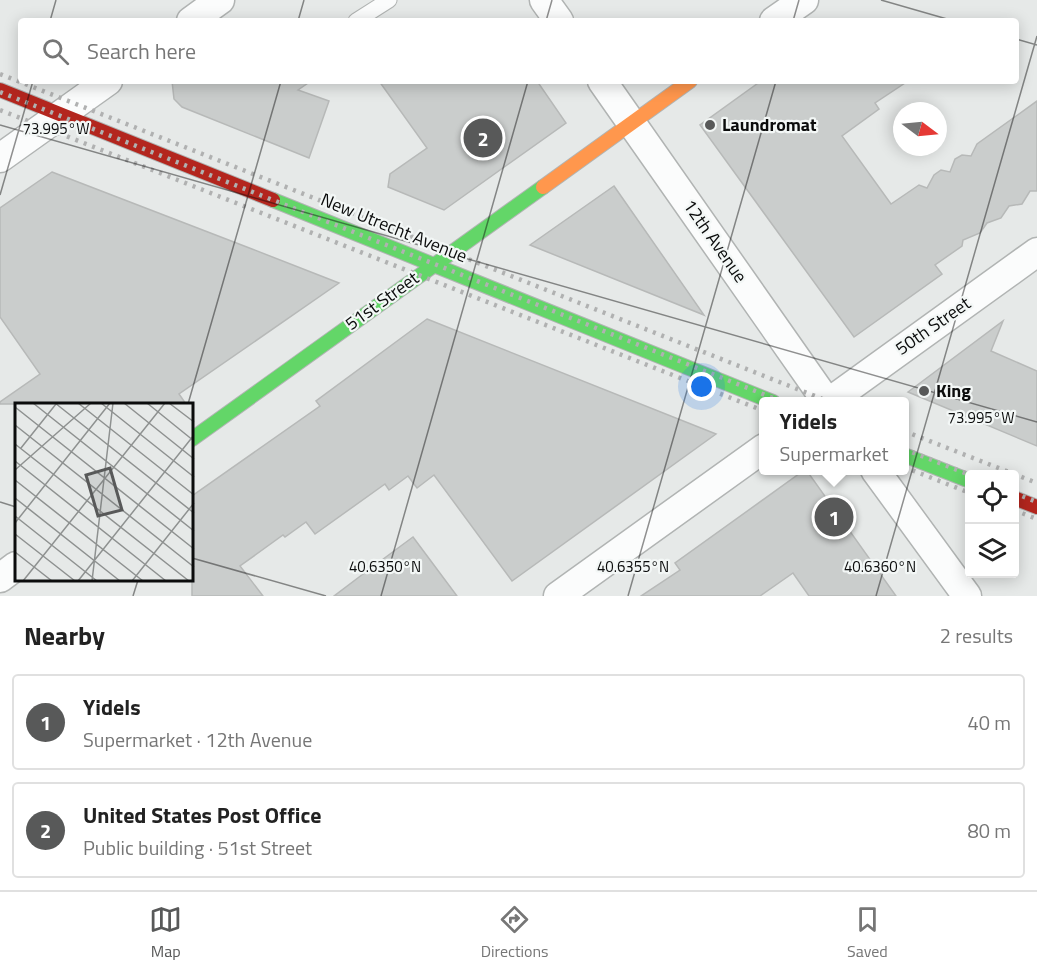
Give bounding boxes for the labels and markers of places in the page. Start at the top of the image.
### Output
place label: Laundromat [722,111,817,138]
pin: 2 [464,116,502,160]
marker: Laundromat [703,118,717,132]
place label: King [936,377,971,404]
marker: King [917,384,931,398]
pin: 1 [814,494,854,540]

